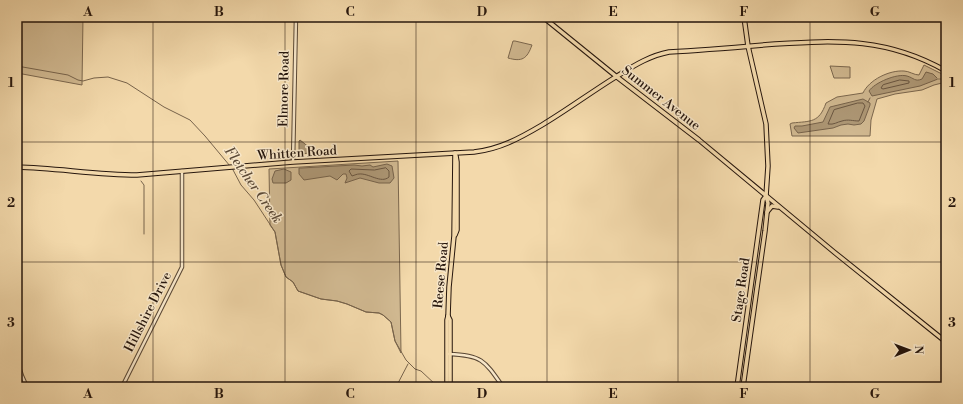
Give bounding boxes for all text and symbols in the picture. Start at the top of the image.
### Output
text: A [82,4,93,20]
text: B [214,4,224,20]
text: C [345,4,355,20]
text: D [477,4,487,20]
text: E [608,4,618,20]
text: F [739,4,749,20]
text: G [870,4,881,20]
street label: Elmore Road [275,50,293,127]
street label: Summer Avenue [619,62,704,134]
text: 1 [8,75,15,91]
text: 1 [949,75,956,91]
street label: Whitten Road [256,142,338,164]
water label: Fletcher Creek [220,143,286,227]
text: 2 [7,195,15,211]
text: 2 [948,195,956,211]
street label: Reese Road [430,240,452,309]
street label: Stage Road [729,256,754,323]
street label: Hillshire Drive [121,269,175,355]
text: 3 [7,315,15,331]
text: 3 [948,315,956,331]
north arrow [889,330,929,370]
text: N [911,345,925,355]
text: A [82,386,93,402]
text: B [214,386,224,402]
text: C [345,386,355,402]
text: D [477,386,487,402]
text: E [608,386,618,402]
text: F [739,386,749,402]
text: G [870,386,881,402]

